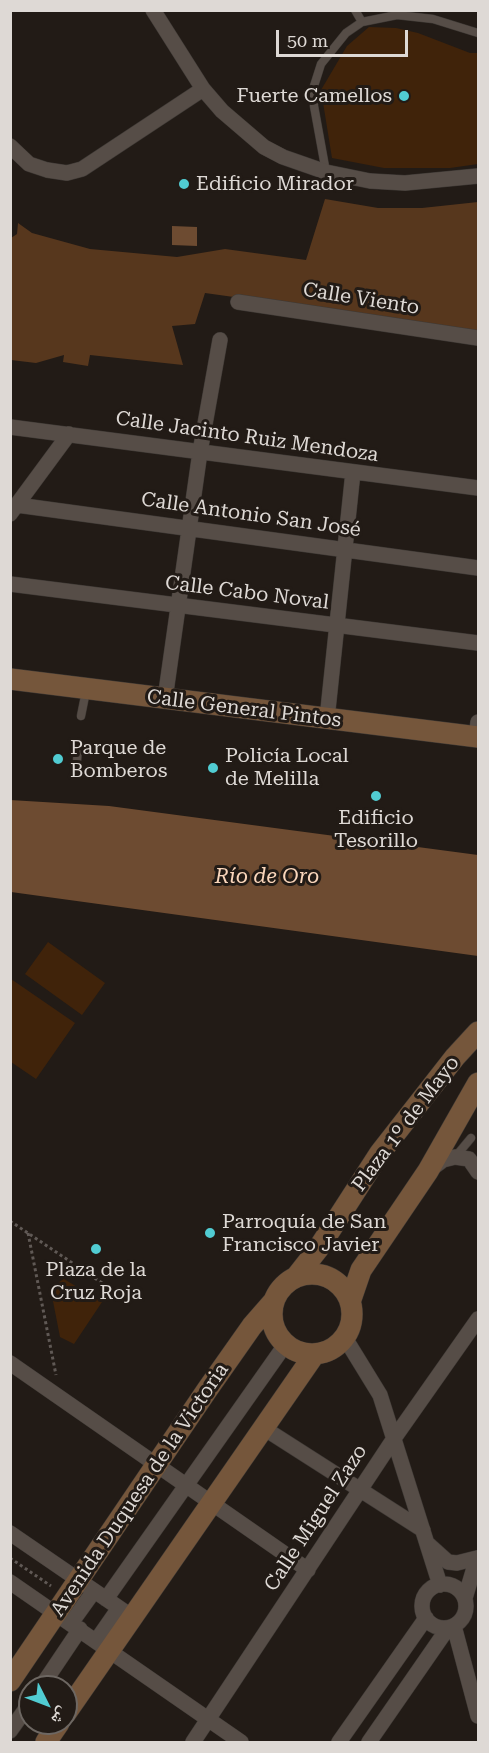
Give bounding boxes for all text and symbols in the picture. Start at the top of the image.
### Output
scale bar [279,18,411,56]
text: 50 m [287,30,328,51]
place label: Fuerte Camellos [236,84,392,108]
marker: Fuerte Camellos [397,89,411,103]
place label: Edificio Mirador [196,172,354,196]
marker: Edificio Mirador [177,177,191,191]
street label: Calle Viento [301,278,421,320]
street label: Calle Jacinto Ruiz Mendoza [114,407,380,467]
street label: Calle Antonio San José [140,488,362,542]
street label: Calle Cabo Noval [164,571,330,615]
street label: Calle General Pintos [145,685,343,733]
place label: Parque de Bomberos [70,736,167,783]
place label: Policía Local de Melilla [225,744,349,791]
marker: Parque de Bomberos [51,752,65,766]
marker: Policía Local de Melilla [206,761,220,775]
marker: Edificio Tesorillo [369,789,383,803]
place label: Edificio Tesorillo [334,806,418,853]
water label: Río de Oro [215,864,319,890]
street label: Plaza 1º de Mayo [347,1052,465,1196]
place label: Parroquía de San Francisco Javier [222,1210,386,1257]
marker: Parroquía de San Francisco Javier [203,1226,217,1240]
marker: Plaza de la Cruz Roja [89,1242,103,1256]
place label: Plaza de la Cruz Roja [46,1258,146,1305]
street label: Avenida Duquesa de la Victoria [46,1359,234,1621]
street label: Calle Miguel Zazo [260,1440,372,1596]
north arrow [18,1675,78,1735]
text: ش [48,1703,73,1729]

